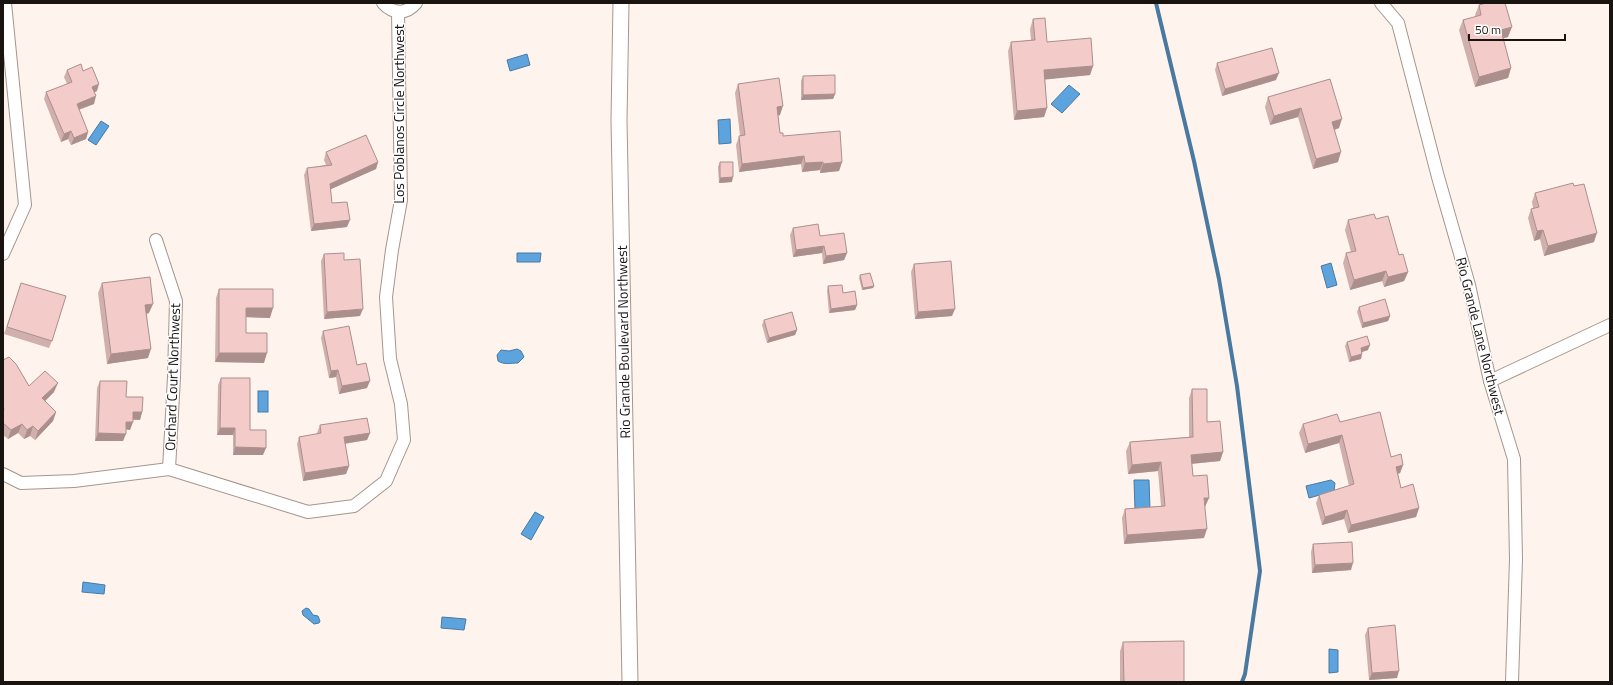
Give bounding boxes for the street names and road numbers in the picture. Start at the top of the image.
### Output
street label: Los Poblanos Circle Northwest [388,24,409,204]
street label: Rio Grande Boulevard Northwest [611,245,635,439]
street label: Rio Grande Lane Northwest [1451,255,1511,417]
street label: Orchard Court Northwest [159,303,185,451]

